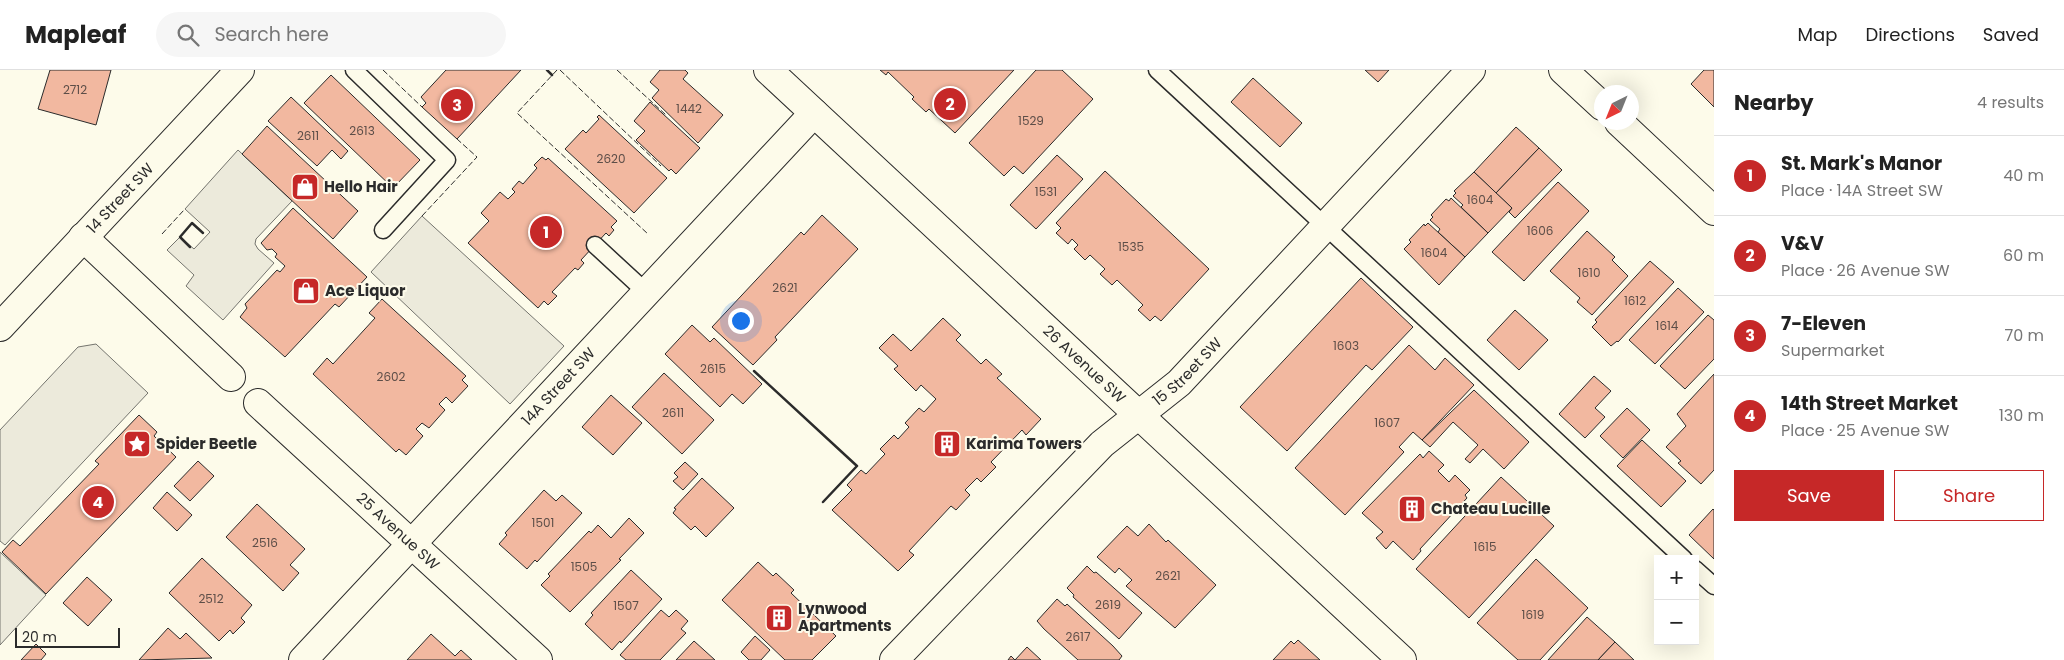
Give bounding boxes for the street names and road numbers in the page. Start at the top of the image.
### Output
street label: 14 Street SW [81,158,158,238]
street label: 26 Avenue SW [1039,320,1131,408]
street label: 15 Street SW [1148,332,1227,410]
street label: 14A Street SW [516,342,600,430]
street label: 25 Avenue SW [352,488,445,575]

